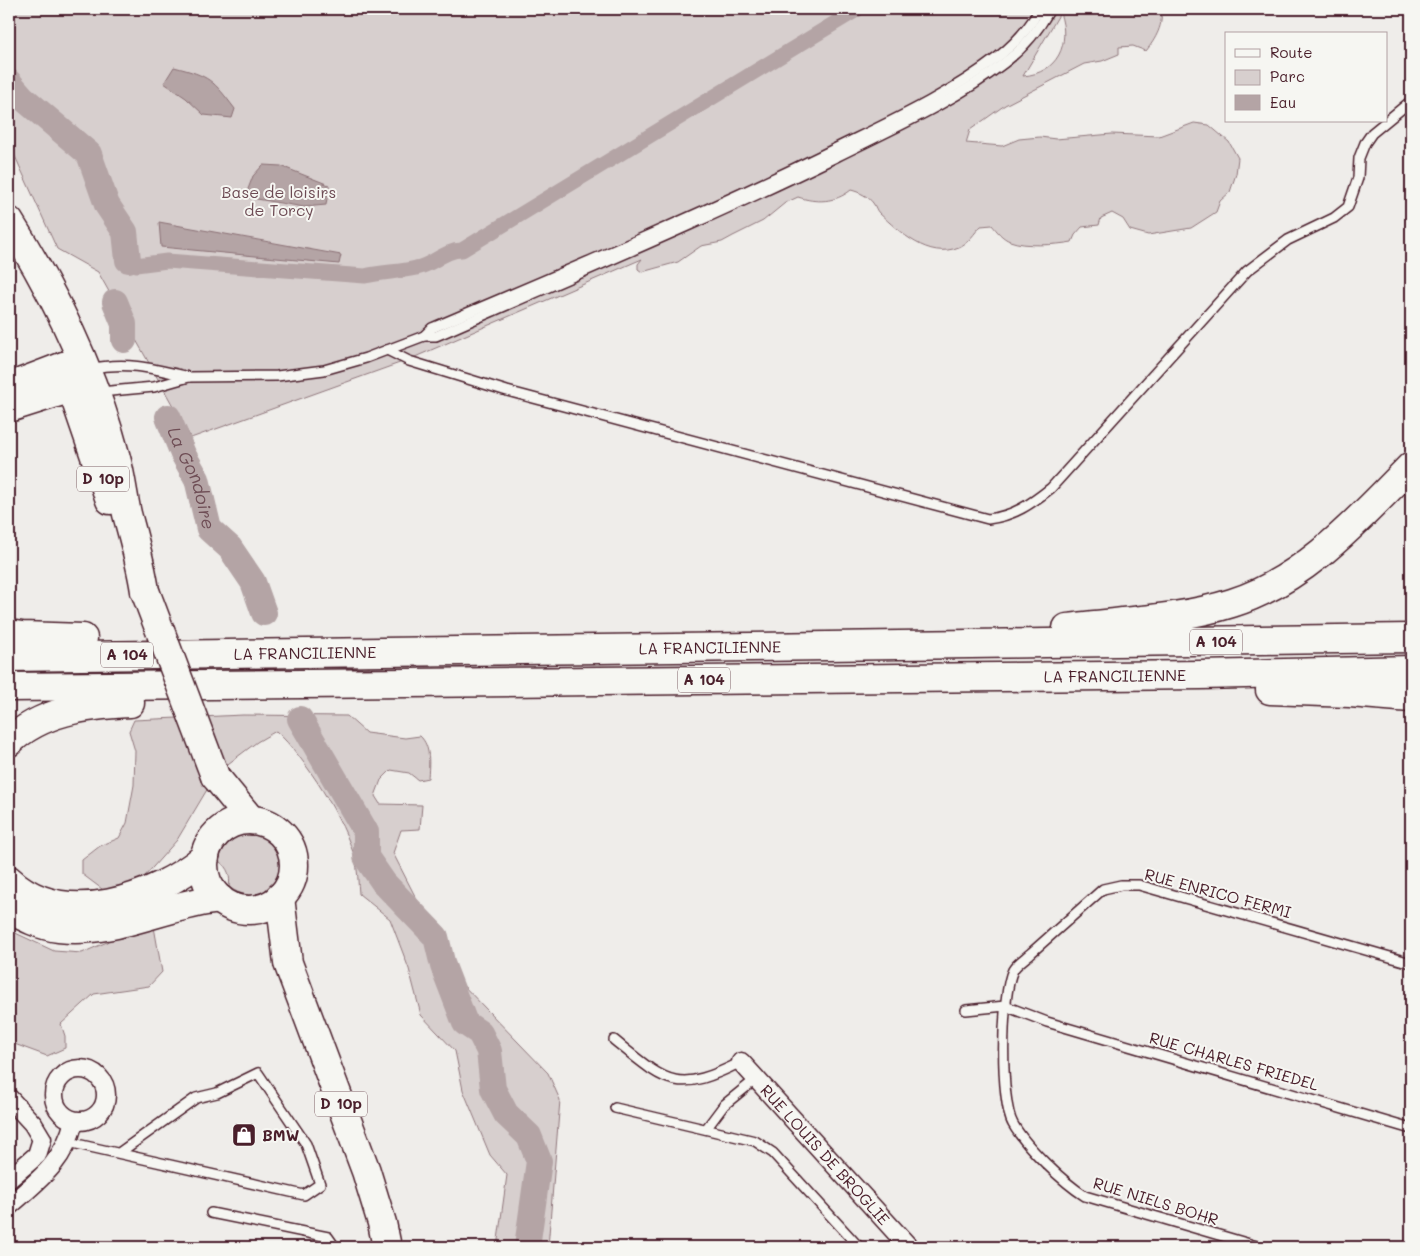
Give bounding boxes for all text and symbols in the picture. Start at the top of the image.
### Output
legend [1225,32,1388,122]
text: Route [1270,42,1313,62]
text: Parc [1270,66,1305,86]
text: Eau [1270,92,1296,112]
park label: Base de loisirs de Torcy [222,181,336,220]
water label: La Gondoire [162,423,222,532]
road number: D 10p [77,466,129,492]
road number: A 104 [1190,630,1242,654]
street label: LA FRANCILIENNE [638,636,781,658]
street label: LA FRANCILIENNE [234,641,376,664]
road number: A 104 [101,642,153,668]
street label: LA FRANCILIENNE [1044,664,1186,687]
road number: A 104 [678,668,730,692]
street label: RUE ENRICO FERMI [1143,863,1294,922]
street label: RUE CHARLES FRIEDEL [1147,1026,1322,1095]
street label: RUE LOUIS DE BROGLIE [756,1079,895,1229]
road number: D 10p [315,1092,367,1116]
shop icon: BMW [231,1122,257,1148]
place label: BMW [262,1124,299,1145]
street label: RUE NIELS BOHR [1091,1171,1221,1230]

